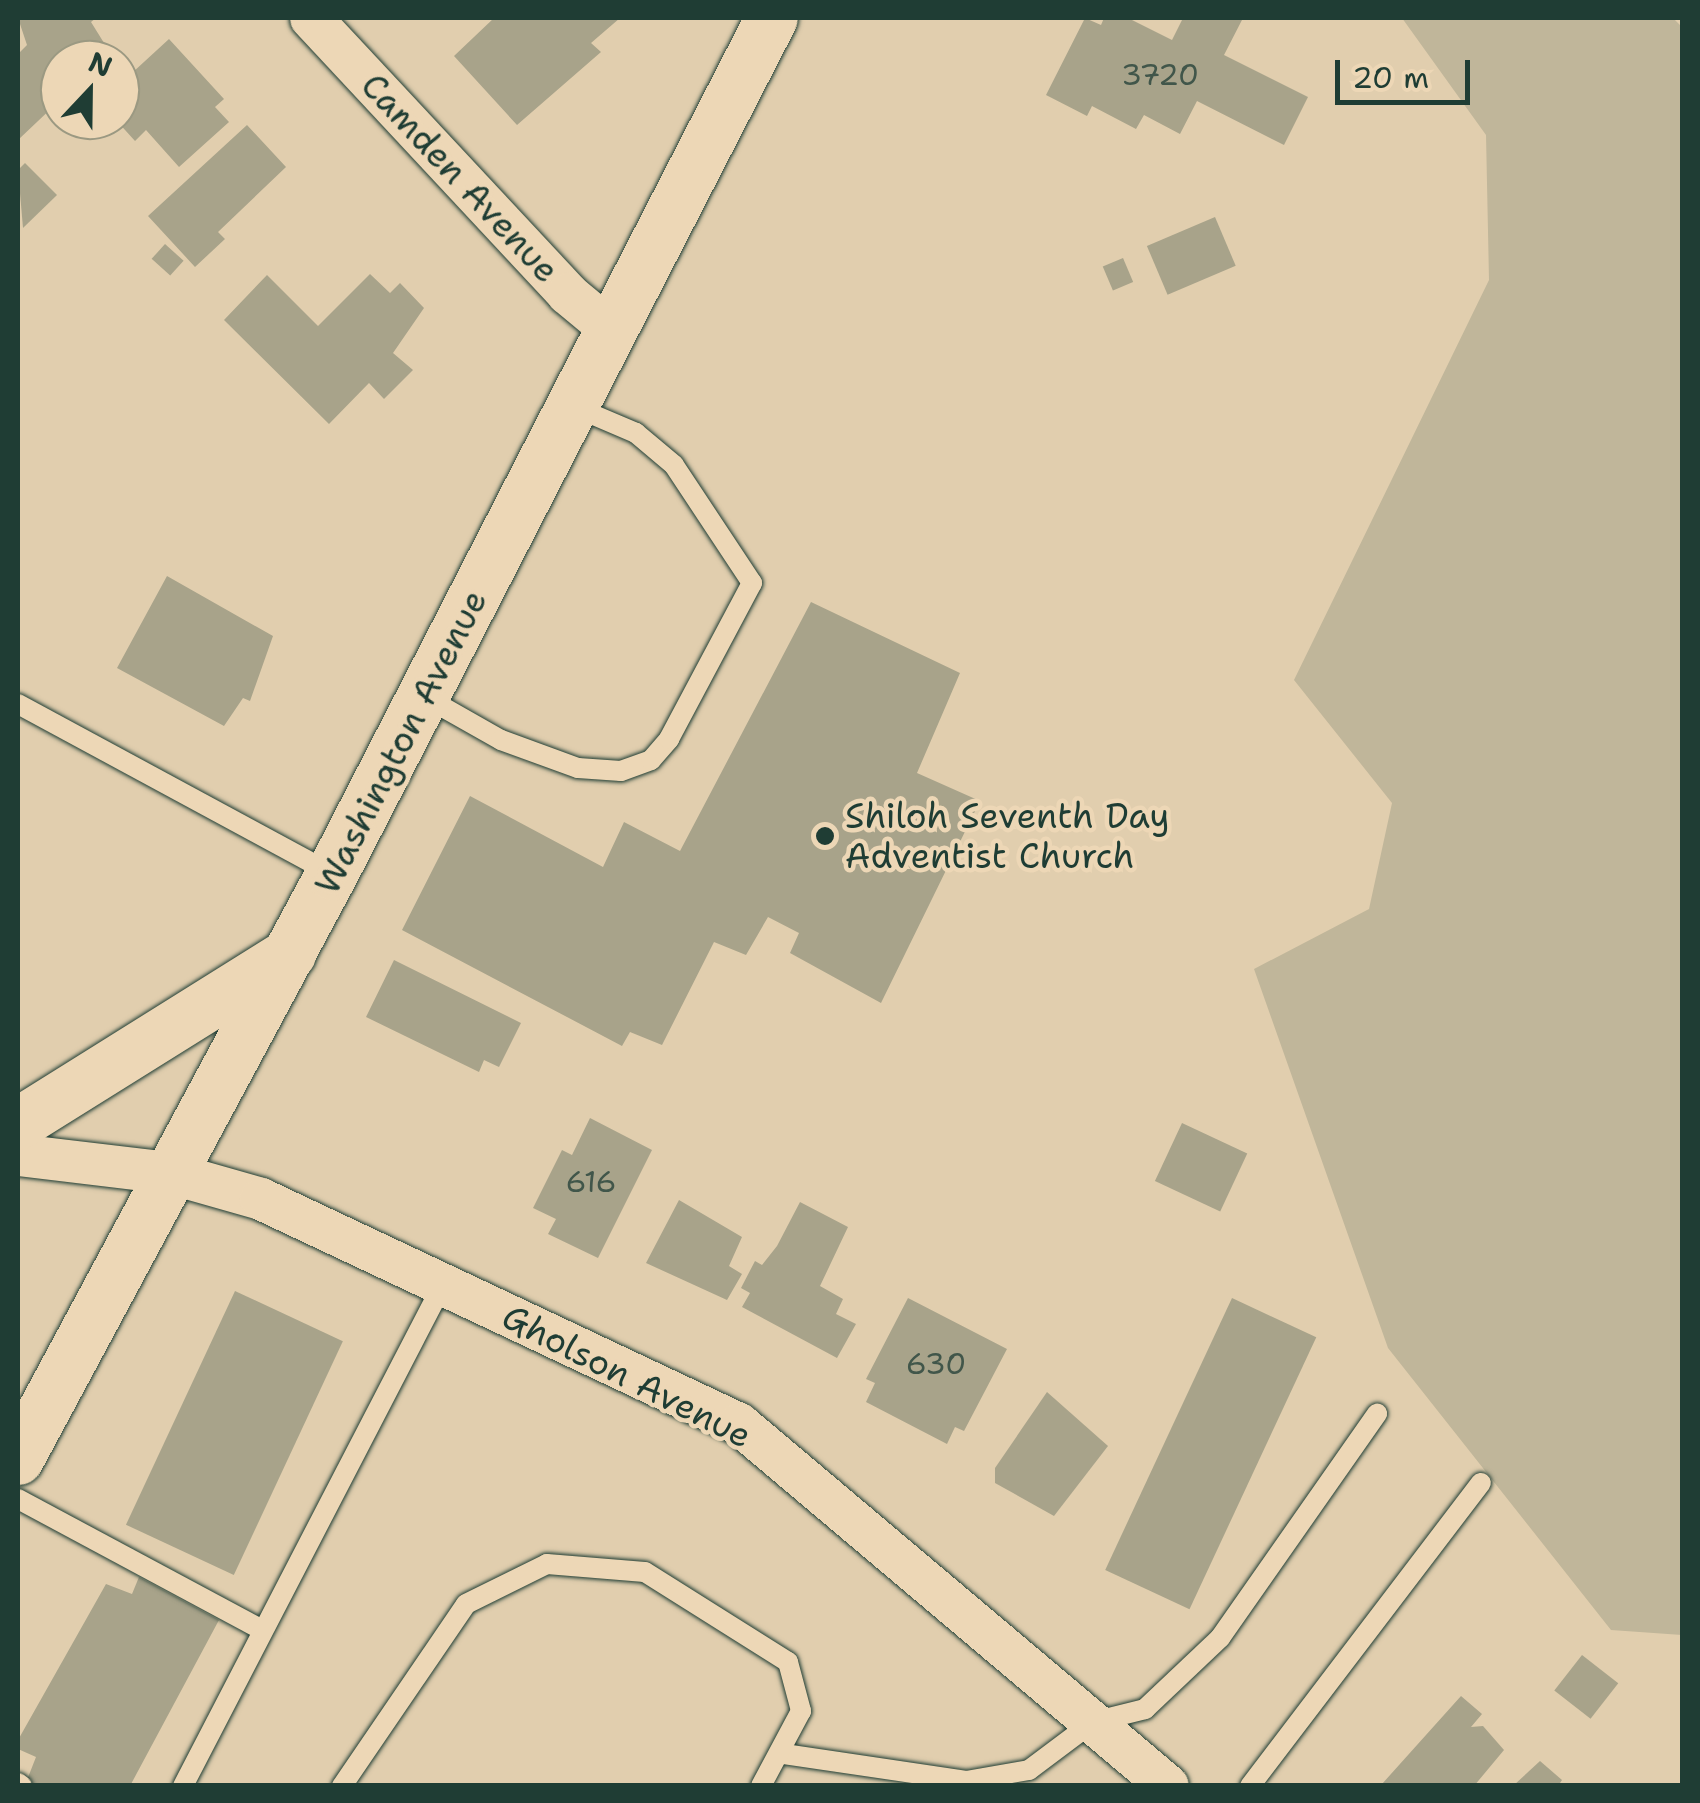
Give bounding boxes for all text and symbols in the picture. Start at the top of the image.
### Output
north arrow [40,40,140,140]
scale bar [1340,40,1475,102]
text: N [83,42,118,86]
house number: 3720 [1121,57,1199,93]
text: 20 m [1352,57,1429,98]
street label: Camden Avenue [352,65,568,291]
street label: Washington Avenue [306,583,496,901]
place label: Shiloh Seventh Day Adventist Church [845,795,1170,877]
marker: Shiloh Seventh Day Adventist Church [814,825,836,847]
house number: 616 [565,1164,617,1200]
street label: Gholson Avenue [495,1295,759,1457]
house number: 630 [906,1346,966,1382]

